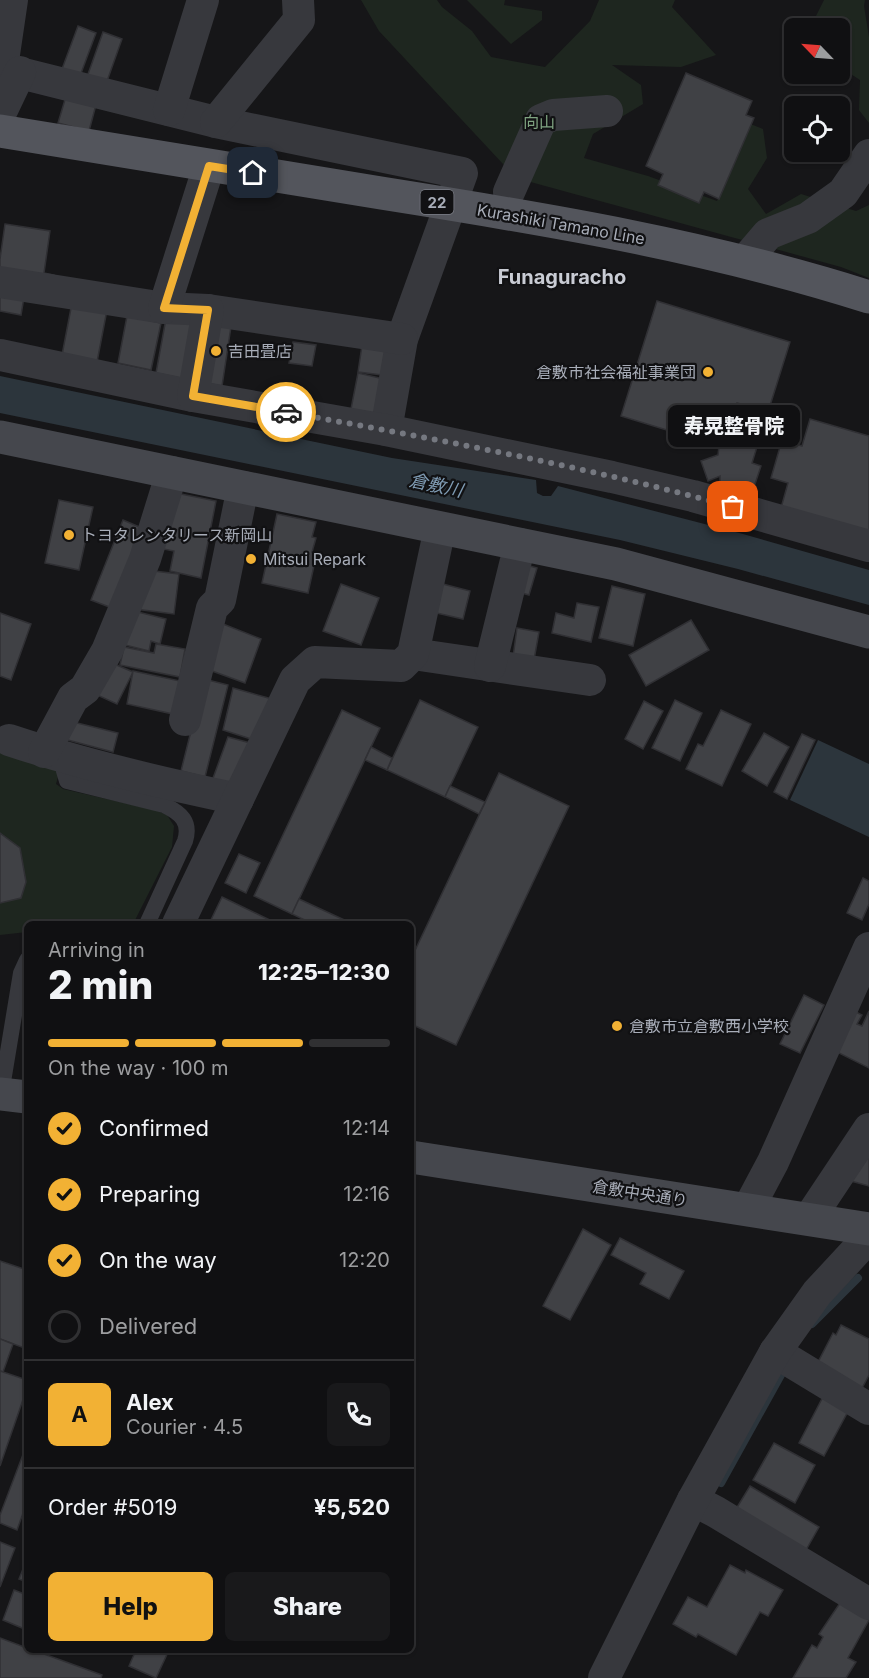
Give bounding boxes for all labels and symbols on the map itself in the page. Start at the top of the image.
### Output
north arrow [784,18,850,84]
park label: 向山 [523,112,555,132]
pin [227,147,278,198]
road number: 22 [420,190,454,214]
street label: Kurashiki Tamano Line [476,199,646,249]
district label: Funaguracho [498,265,626,289]
place label: 吉田畳店 [228,341,292,361]
marker: 吉田畳店 [209,344,223,358]
place label: 倉敷市社会福祉事業団 [536,362,696,382]
marker: 倉敷市社会福祉事業団 [701,365,715,379]
courier [256,382,316,442]
callout: 寿晃整骨院 [667,405,799,447]
water label: 倉敷川 [407,469,467,501]
pin [707,481,758,532]
place label: トヨタレンタリース新岡山 [81,525,272,545]
marker: トヨタレンタリース新岡山 [62,528,76,542]
place label: Mitsui Repark [263,549,366,569]
marker: Mitsui Repark [244,552,258,566]
place label: 倉敷市立倉敷西小学校 [629,1016,789,1036]
marker: 倉敷市立倉敷西小学校 [610,1019,624,1033]
street label: 倉敷中央通り [591,1176,689,1210]

